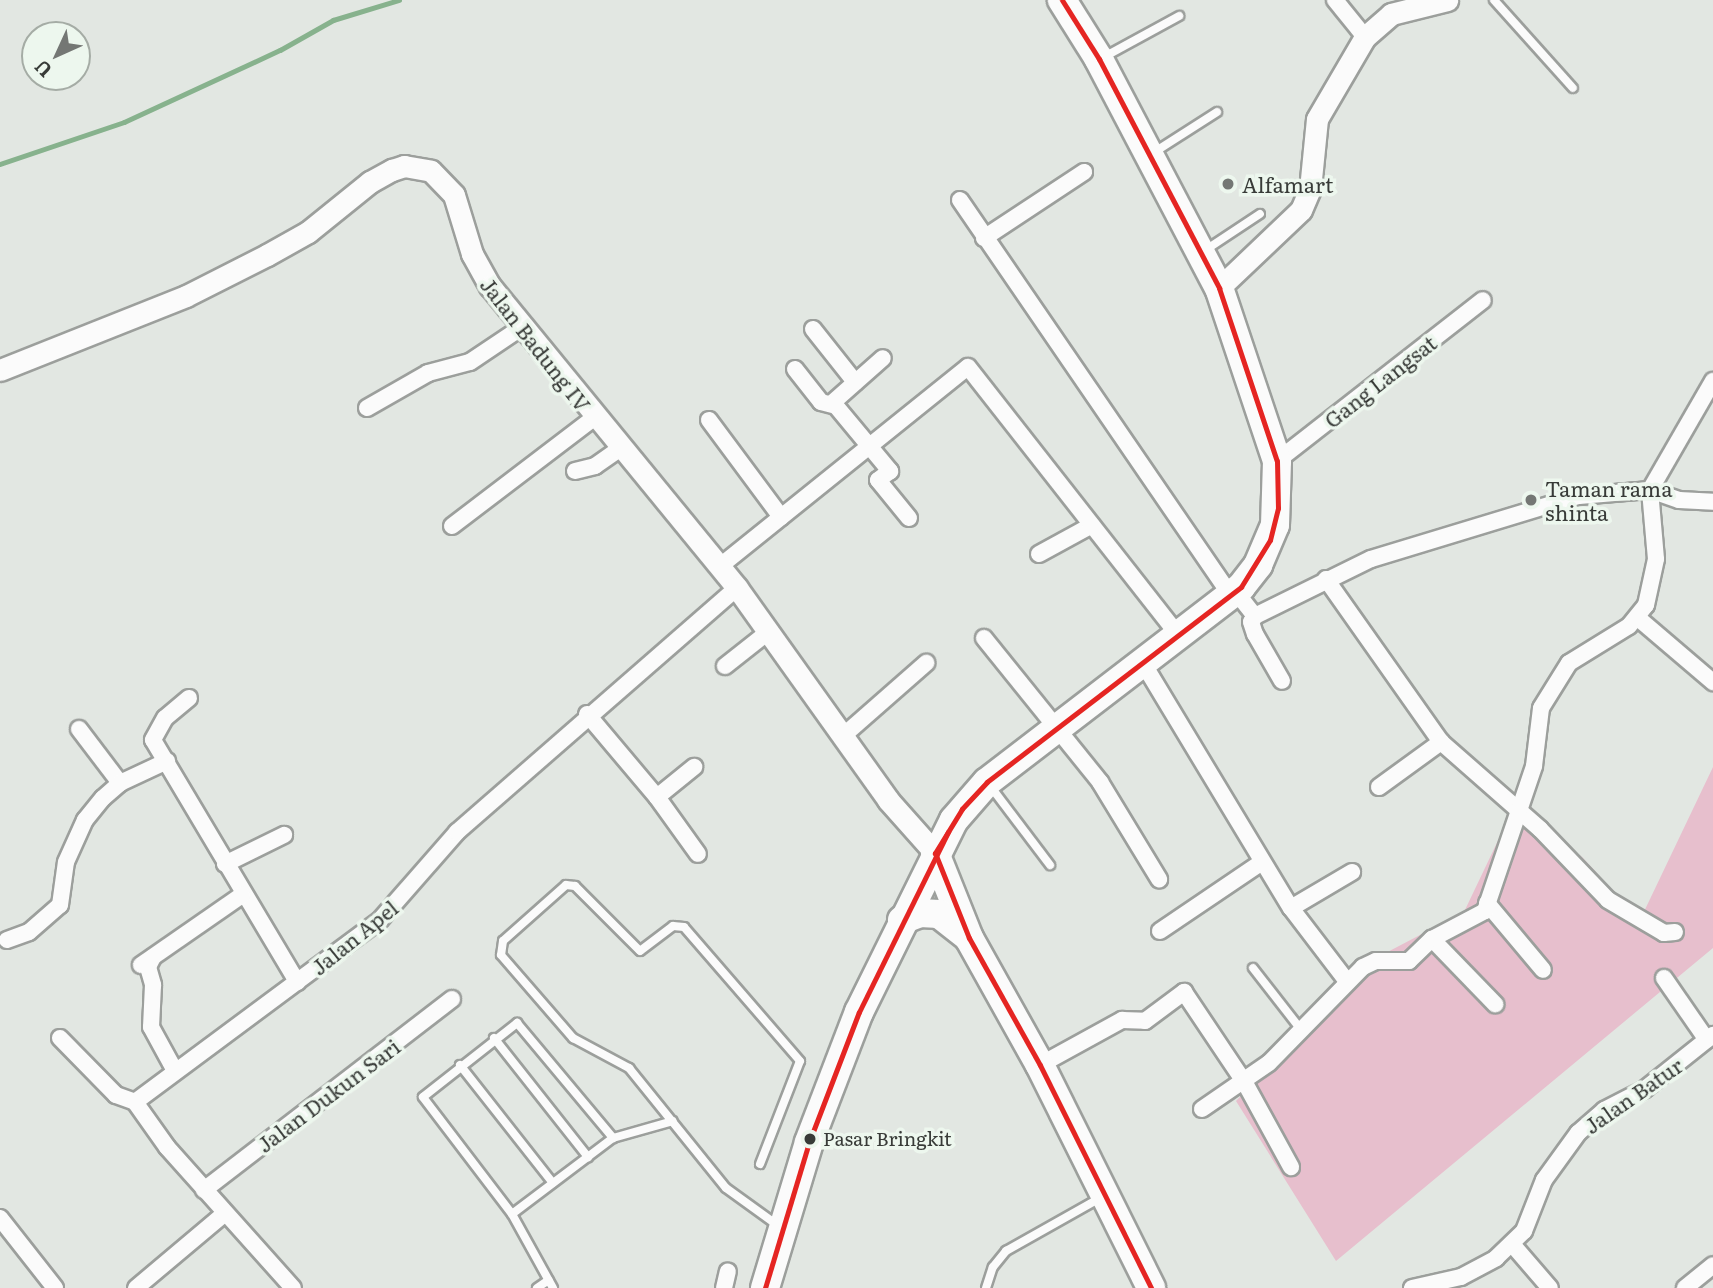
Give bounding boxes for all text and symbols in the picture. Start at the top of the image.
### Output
north arrow [21,21,91,91]
text: U [27,54,58,85]
place label: Alfamart [1242,171,1333,197]
marker: Alfamart [1220,176,1236,192]
street label: Jalan Badung IV [476,272,596,416]
street label: Gang Langsat [1319,329,1441,433]
place label: Taman rama shinta [1545,475,1672,525]
marker: Taman rama shinta [1523,492,1539,508]
street label: Jalan Apel [306,894,402,980]
street label: Jalan Dukun Sari [252,1033,404,1157]
street label: Jalan Batur [1579,1052,1687,1138]
place label: Pasar Bringkit [823,1128,952,1150]
marker: Pasar Bringkit [803,1132,817,1146]

